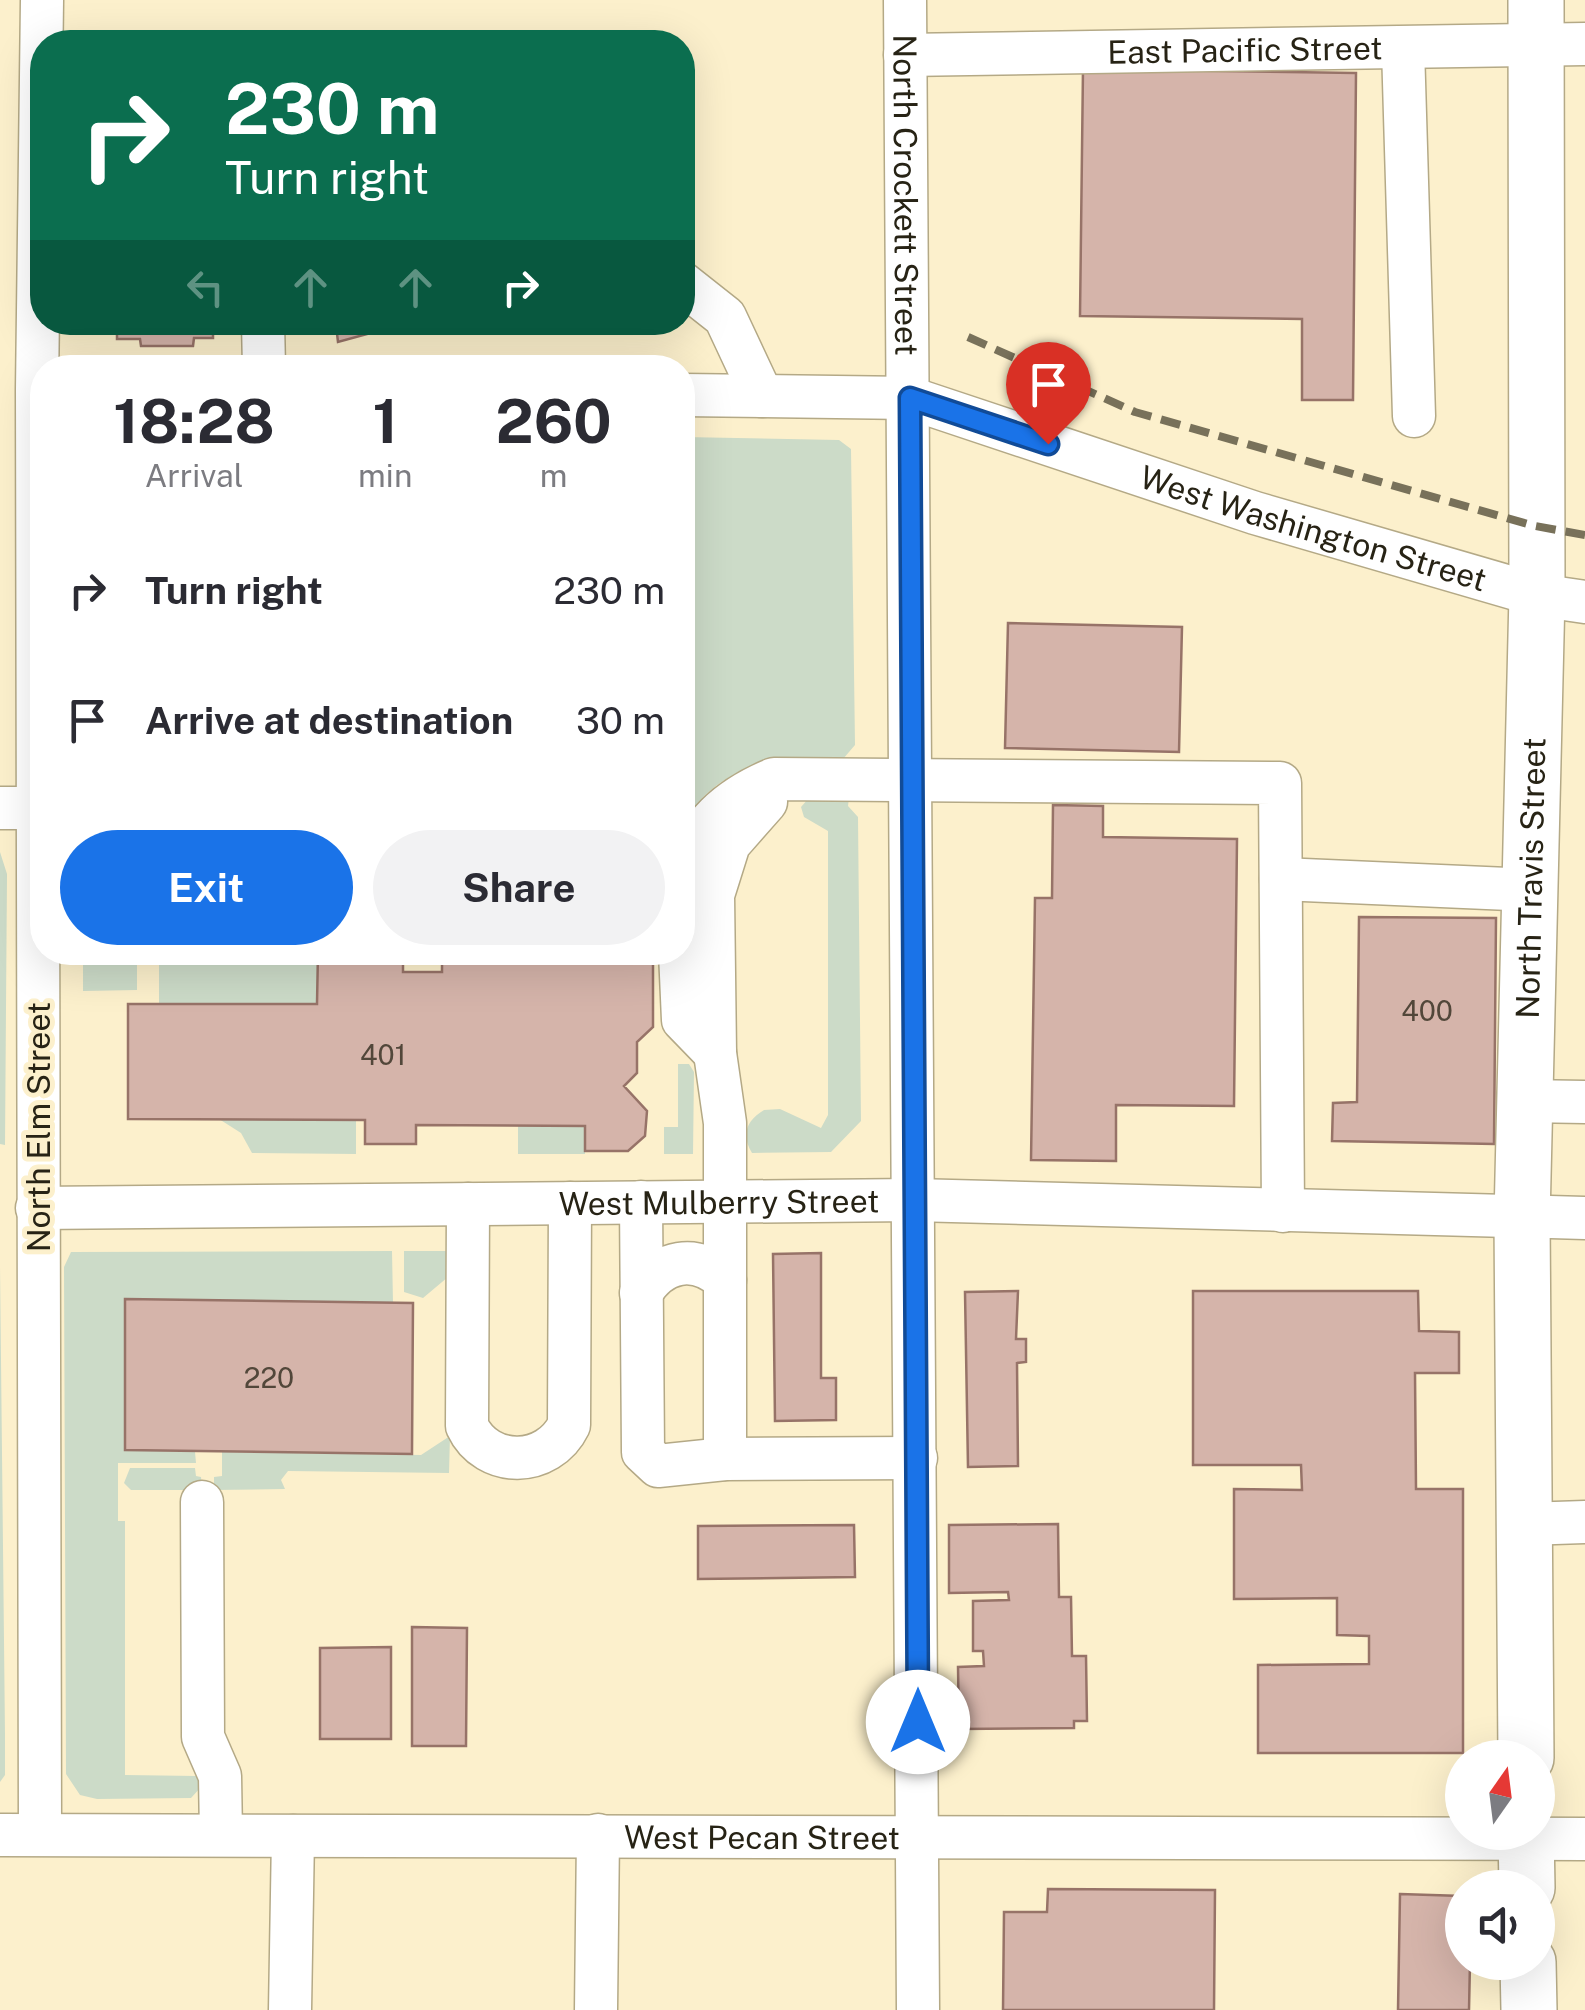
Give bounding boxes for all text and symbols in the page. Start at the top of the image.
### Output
street label: East Pacific Street [1107,29,1383,70]
street label: North Crockett Street [887,34,926,356]
text: 230 m [225,67,439,150]
icon: right [60,70,190,200]
text: Turn right [225,151,429,204]
icon: left [178,260,233,315]
icon: ahead [283,260,338,315]
icon: ahead [388,260,443,315]
icon: right [493,260,548,315]
pin [1006,342,1091,445]
icon: arrive [1021,357,1076,412]
text: 18:28 [113,386,275,457]
text: 1 [372,386,398,457]
text: 260 [496,386,612,457]
text: Arrival [145,457,243,494]
text: min [358,457,412,494]
text: m [540,457,568,494]
street label: West Washington Street [1135,458,1491,598]
icon: right [60,563,115,618]
text: Turn right [145,568,323,613]
text: 230 m [553,568,665,613]
icon: arrive [60,693,115,748]
text: Arrive at destination [145,698,513,743]
text: 30 m [576,698,665,743]
street label: North Travis Street [1508,737,1552,1019]
button: Exit [60,830,353,945]
button: Share [373,830,665,945]
house number: 400 [1401,994,1453,1027]
street label: North Elm Street [20,1002,57,1252]
house number: 401 [360,1038,406,1071]
street label: West Mulberry Street [558,1182,880,1222]
house number: 220 [244,1361,294,1394]
position arrow [866,1670,970,1774]
north arrow [1445,1740,1555,1850]
map controls [1445,1740,1555,1980]
street label: West Pecan Street [624,1818,900,1856]
button: sound [1445,1870,1555,1980]

